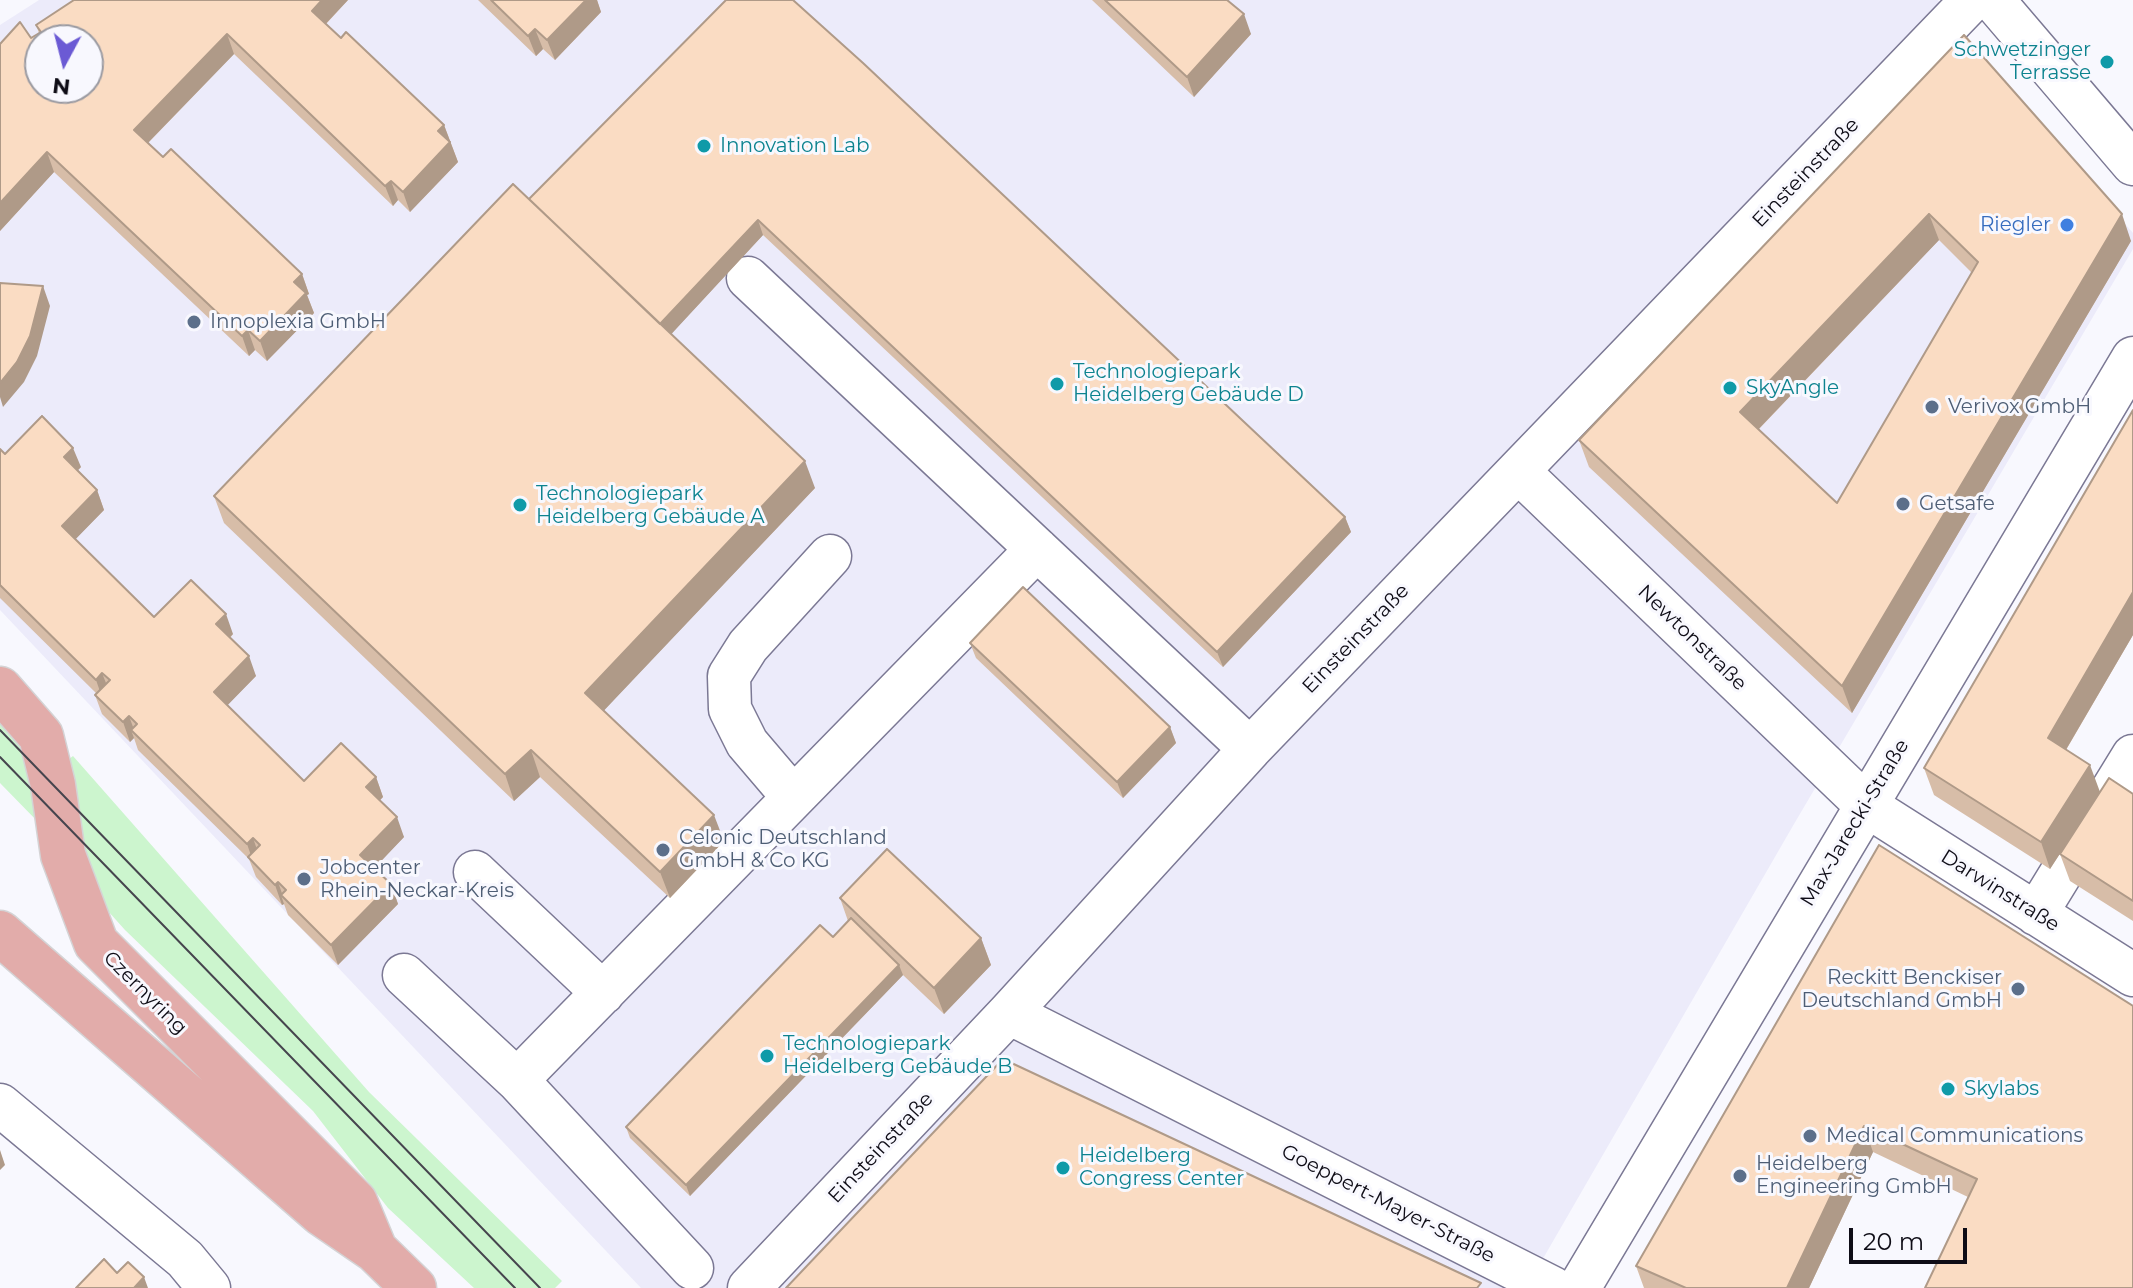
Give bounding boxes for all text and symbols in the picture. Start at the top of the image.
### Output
north arrow [24,24,104,104]
place label: Schwetzinger Terrasse [1954,38,2091,85]
marker: Schwetzinger Terrasse [2098,53,2116,71]
text: N [51,72,72,101]
street label: Einsteinstraße [1748,113,1864,233]
place label: Innovation Lab [720,134,870,158]
marker: Innovation Lab [695,137,713,155]
place label: Riegler [1980,213,2051,237]
marker: Riegler [2058,216,2076,234]
place label: Innoplexia GmbH [210,310,386,334]
marker: Innoplexia GmbH [185,313,203,331]
place label: Technologiepark Heidelberg Gebäude D [1073,360,1304,407]
marker: Technologiepark Heidelberg Gebäude D [1048,375,1066,393]
place label: SkyAngle [1746,376,1839,400]
marker: SkyAngle [1721,379,1739,397]
place label: Verivox GmbH [1948,395,2091,419]
marker: Verivox GmbH [1923,398,1941,416]
place label: Technologiepark Heidelberg Gebäude A [536,482,765,529]
place label: Getsafe [1919,492,1995,516]
marker: Getsafe [1894,495,1912,513]
marker: Technologiepark Heidelberg Gebäude A [511,496,529,514]
street label: Einsteinstraße [1298,579,1414,699]
street label: Newtonstraße [1633,580,1751,696]
street label: Max-Jarecki-Straße [1796,735,1914,911]
place label: Celonic Deutschland GmbH & Co KG [679,826,887,873]
marker: Celonic Deutschland GmbH & Co KG [654,841,672,859]
street label: Darwinstraße [1936,845,2064,937]
place label: Jobcenter Rhein-Neckar-Kreis [320,856,514,903]
marker: Jobcenter Rhein-Neckar-Kreis [295,870,313,888]
street label: Czernyring [98,946,192,1040]
place label: Reckitt Benckiser Deutschland GmbH [1801,966,2002,1013]
marker: Reckitt Benckiser Deutschland GmbH [2009,980,2027,998]
place label: Technologiepark Heidelberg Gebäude B [783,1032,1012,1079]
marker: Technologiepark Heidelberg Gebäude B [758,1047,776,1065]
place label: Skylabs [1964,1077,2039,1101]
marker: Skylabs [1939,1080,1957,1098]
street label: Einsteinstraße [823,1087,939,1209]
place label: Medical Communications [1826,1124,2083,1148]
marker: Medical Communications [1801,1127,1819,1145]
street label: Goeppert-Mayer-Straße [1277,1140,1499,1268]
place label: Heidelberg Congress Center [1079,1144,1244,1191]
place label: Heidelberg Engineering GmbH [1756,1152,1952,1199]
marker: Heidelberg Congress Center [1054,1159,1072,1177]
marker: Heidelberg Engineering GmbH [1731,1167,1749,1185]
scale bar [1853,1212,1971,1262]
text: 20 m [1863,1227,1924,1256]

